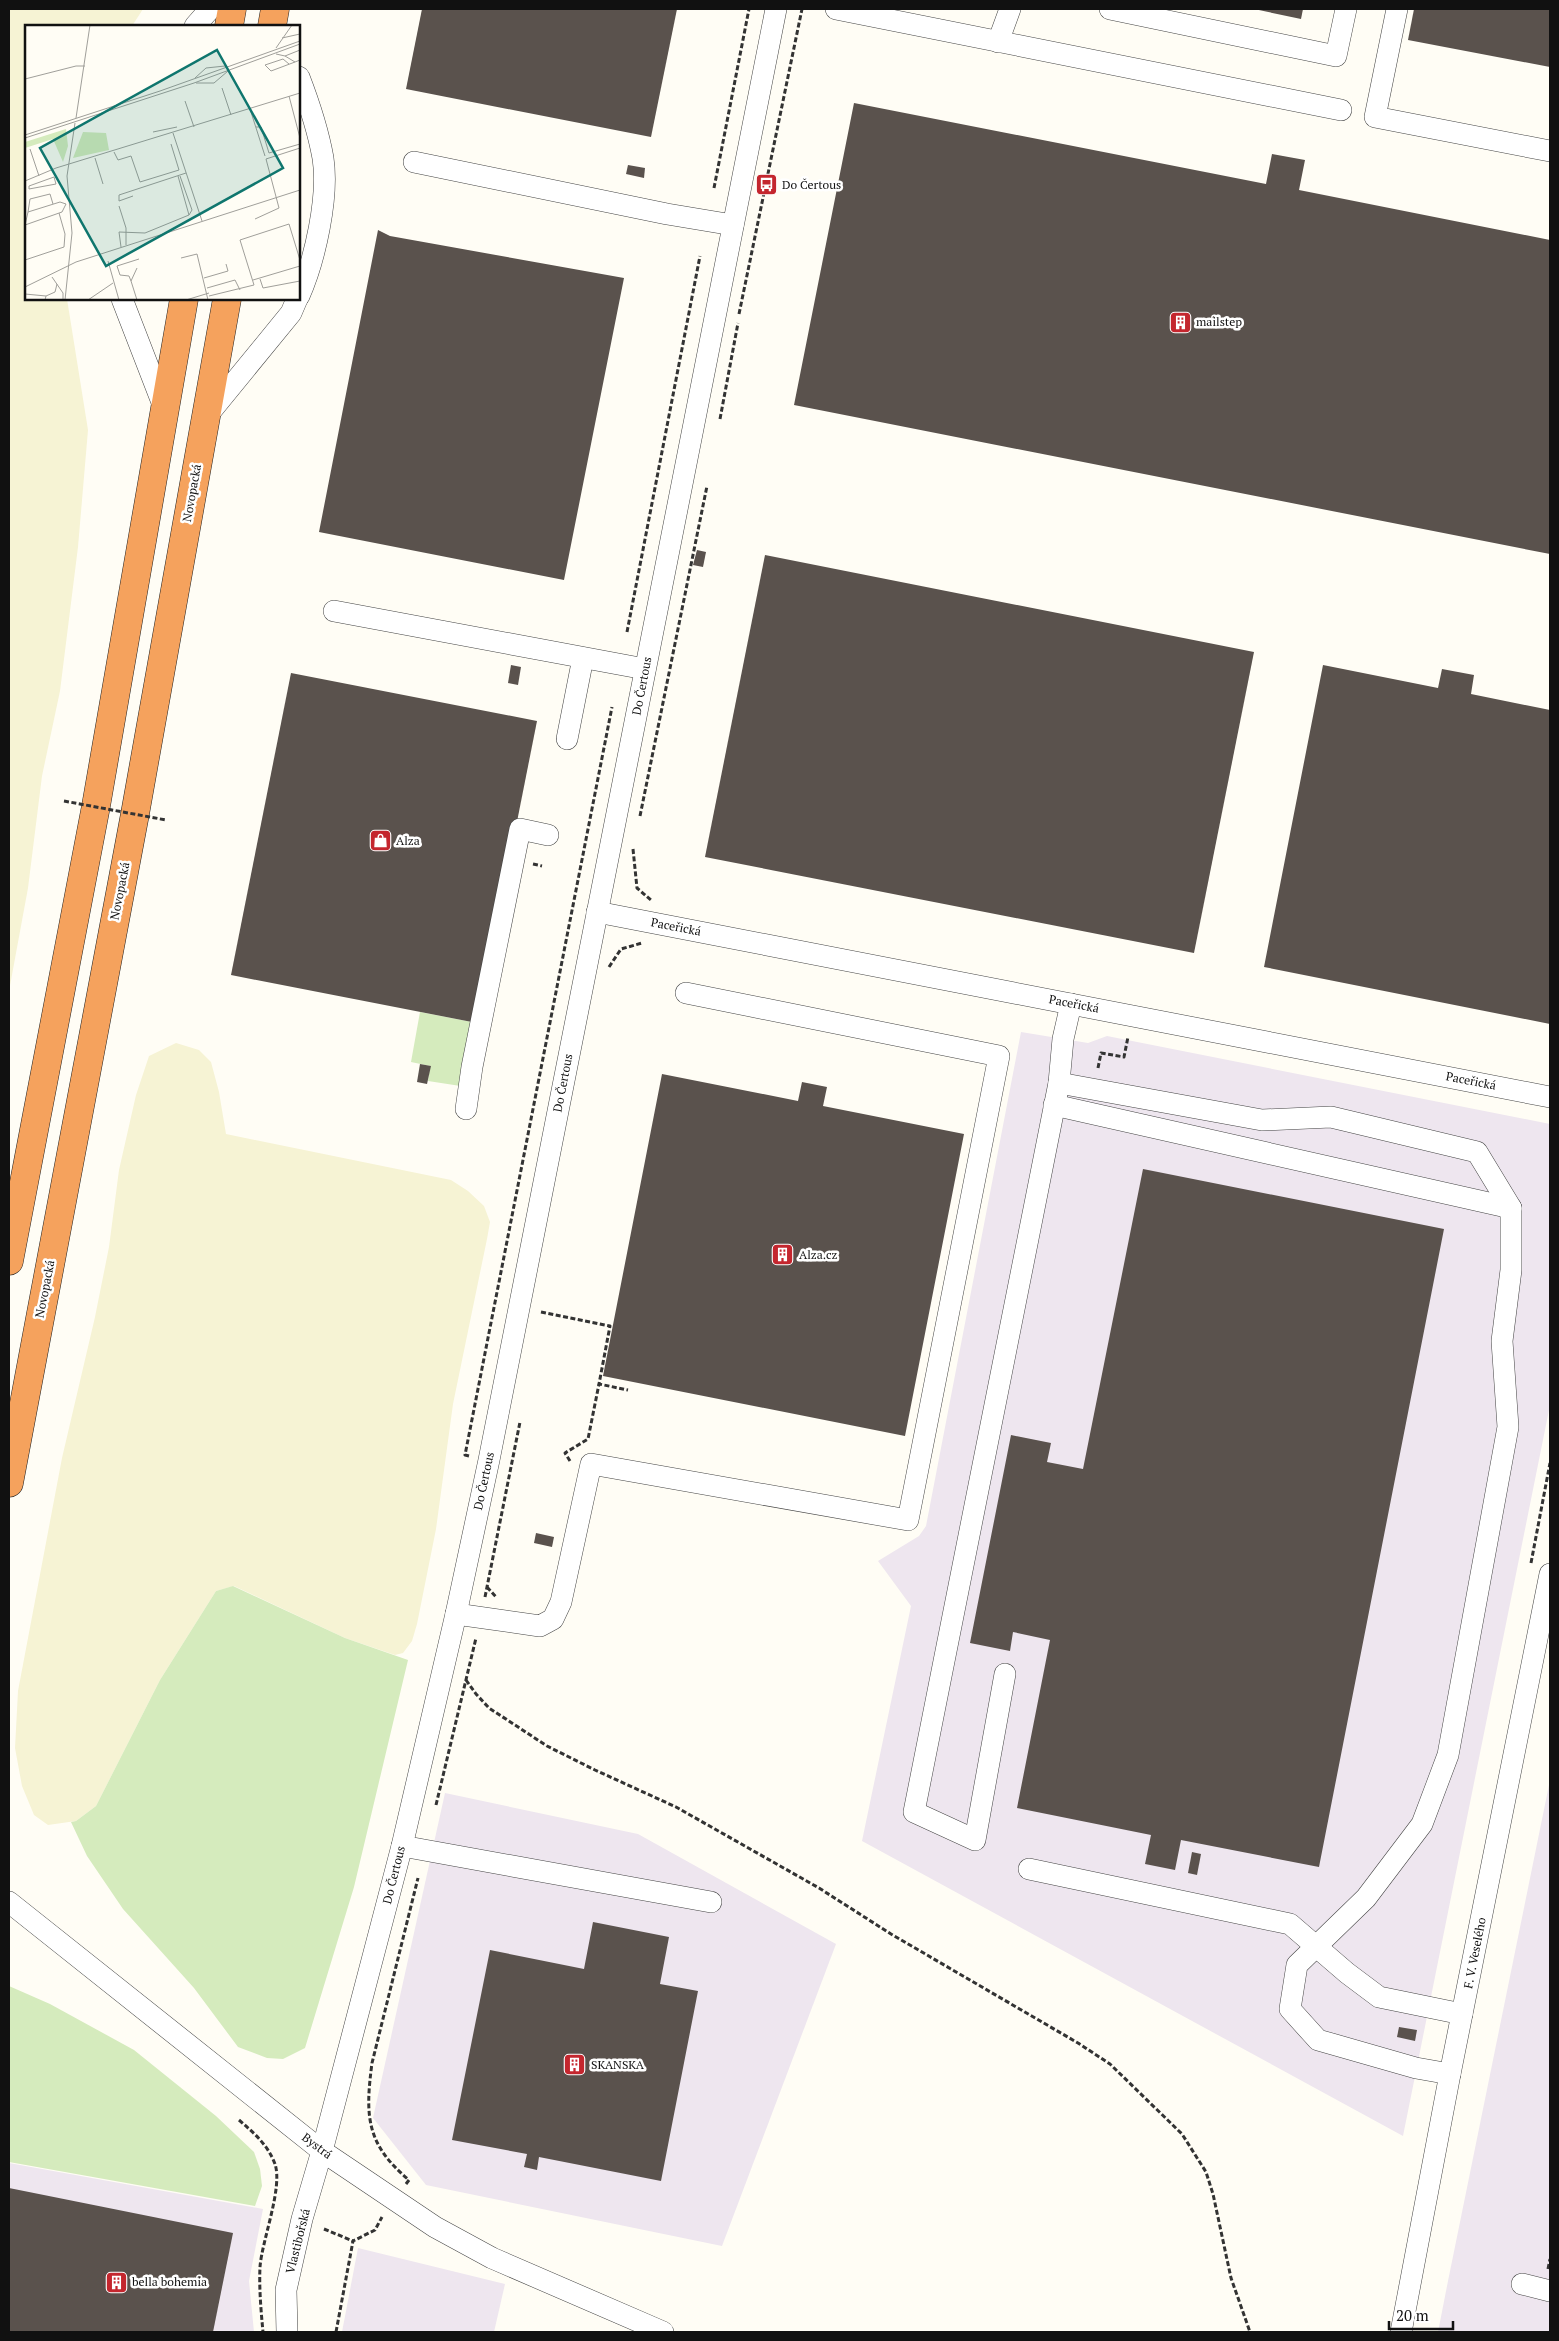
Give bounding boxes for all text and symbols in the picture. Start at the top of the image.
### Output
inset map [25,25,300,300]
bus stop icon: Do Čertous [754,173,778,197]
place label: Do Čertous [782,177,841,192]
building icon: mailstep [1168,310,1192,334]
place label: mailstep [1196,314,1242,329]
street label: Novopacká [179,463,204,523]
street label: Do Čertous [628,655,655,716]
shop icon: Alza [368,829,392,853]
place label: Alza [396,833,420,848]
street label: Novopacká [107,861,132,921]
street label: Paceřická [650,914,702,939]
street label: Paceřická [1048,991,1100,1016]
street label: Do Čertous [549,1052,576,1113]
street label: Paceřická [1445,1068,1497,1093]
building icon: Alza.cz [771,1243,795,1267]
place label: Alza.cz [799,1247,837,1262]
street label: Novopacká [32,1259,57,1319]
street label: Do Čertous [470,1450,497,1511]
street label: Do Čertous [379,1844,408,1905]
street label: F. V. Veselého [1460,1916,1489,1990]
building icon: SKANSKA [563,2053,587,2077]
place label: SKANSKA [591,2057,645,2072]
street label: Bystrá [299,2129,335,2162]
street label: Vlastibořská [282,2207,313,2275]
building icon: bella bohemia [104,2270,128,2294]
place label: bella bohemia [132,2274,207,2289]
scale bar [1389,2298,1453,2330]
text: 20 m [1396,2305,1429,2325]

